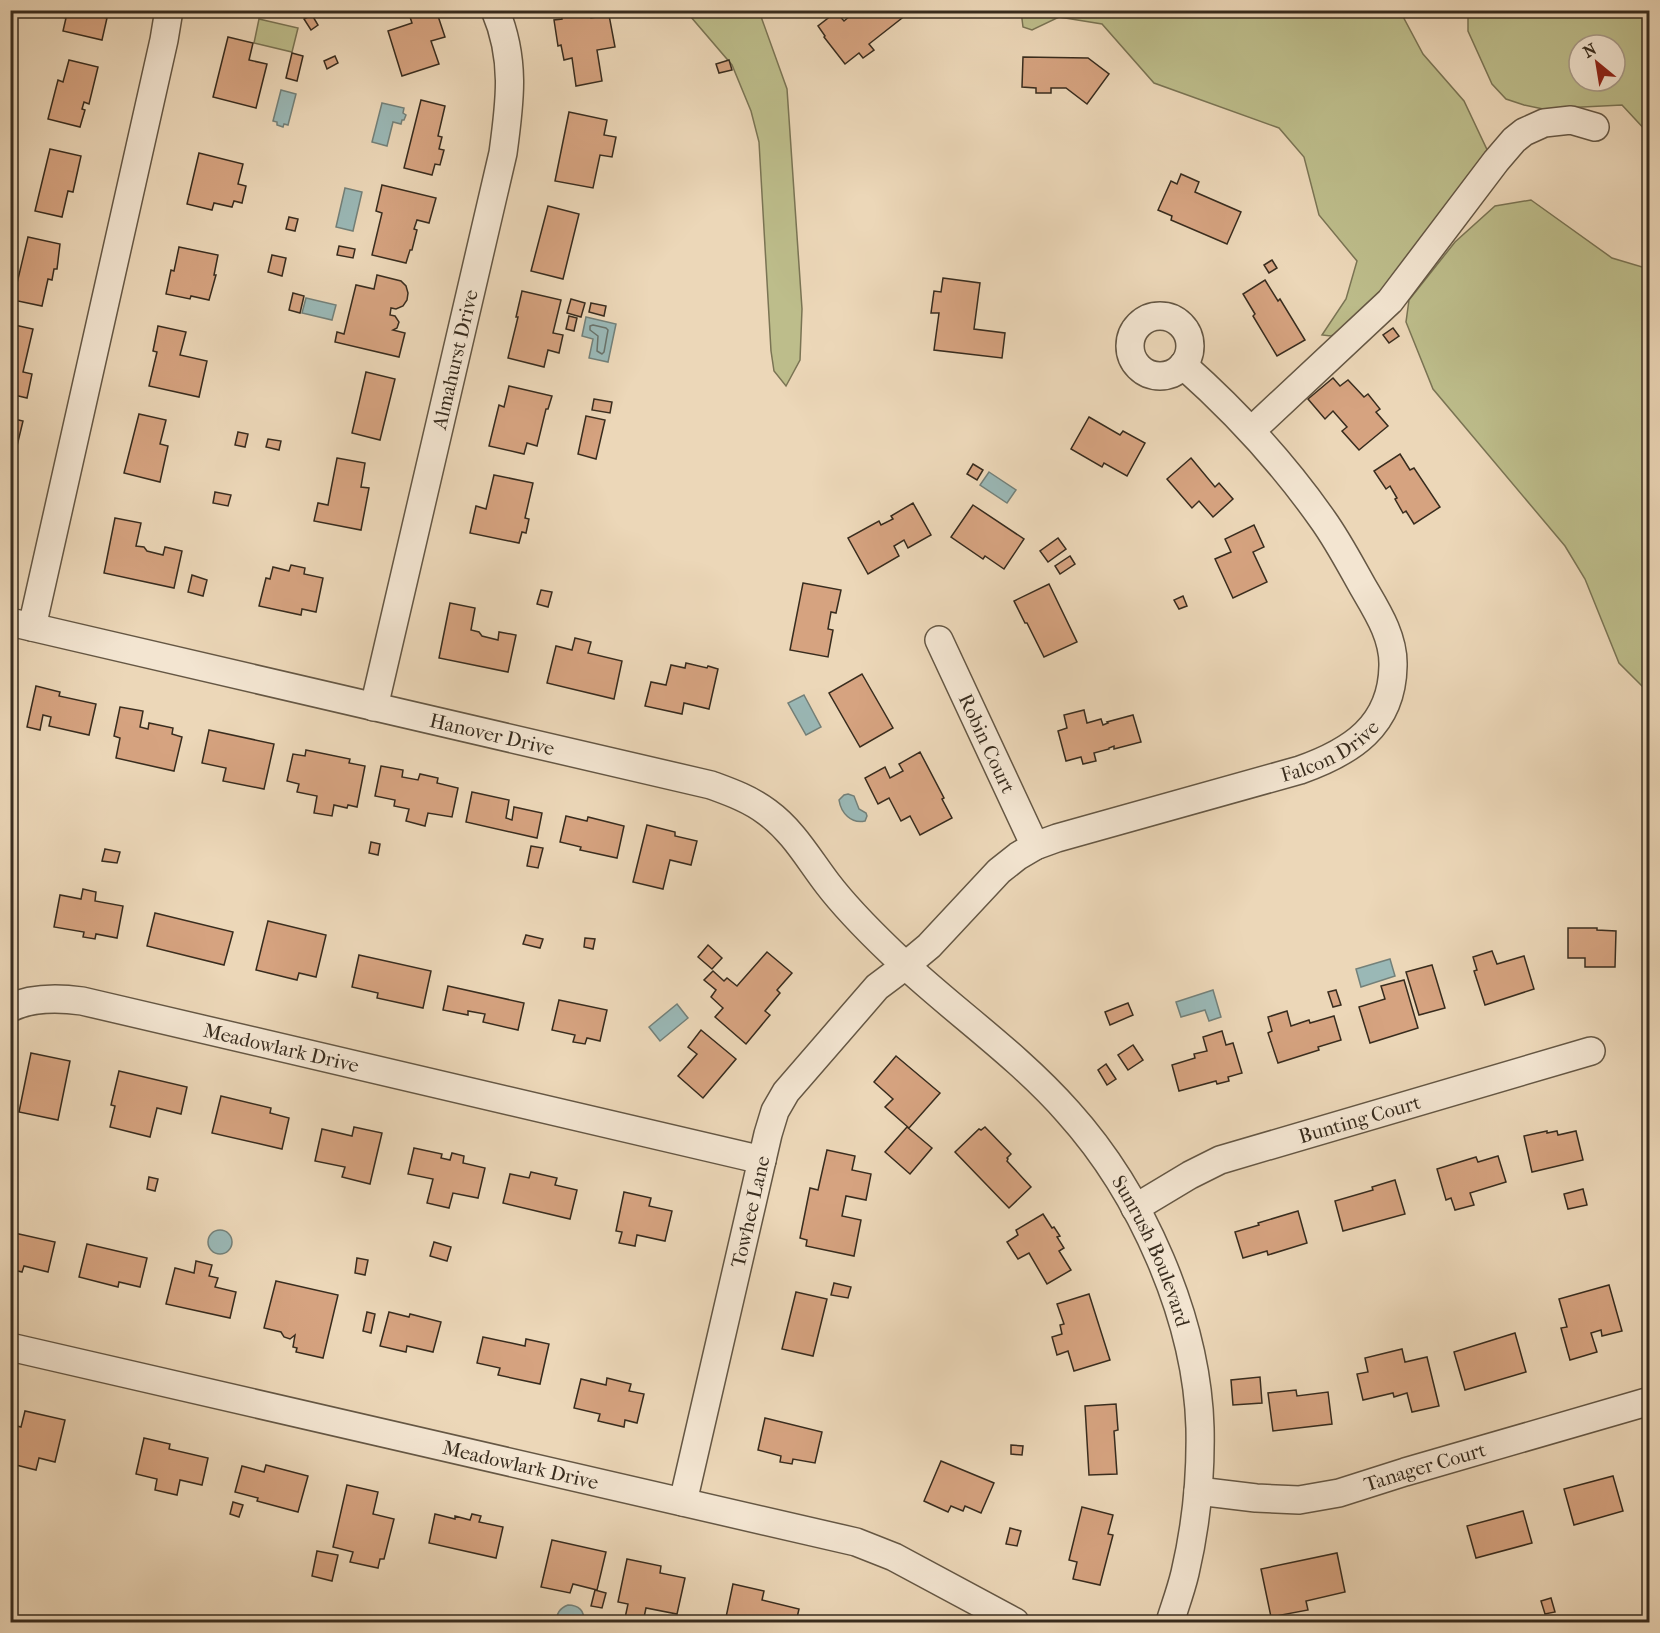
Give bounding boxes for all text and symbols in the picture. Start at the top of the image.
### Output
north arrow [1567,33,1627,93]
text: N [1580,39,1601,62]
street label: Almahurst Drive [428,287,483,433]
street label: Robin Court [954,690,1020,797]
street label: Hanover Drive [427,709,557,760]
street label: Falcon Drive [1278,716,1384,787]
street label: Meadowlark Drive [201,1019,361,1077]
street label: Bunting Court [1296,1091,1423,1148]
street label: Towhee Lane [727,1153,775,1270]
street label: Sunrush Boulevard [1107,1171,1195,1330]
street label: Meadowlark Drive [440,1436,601,1494]
street label: Tanager Court [1361,1438,1489,1496]

